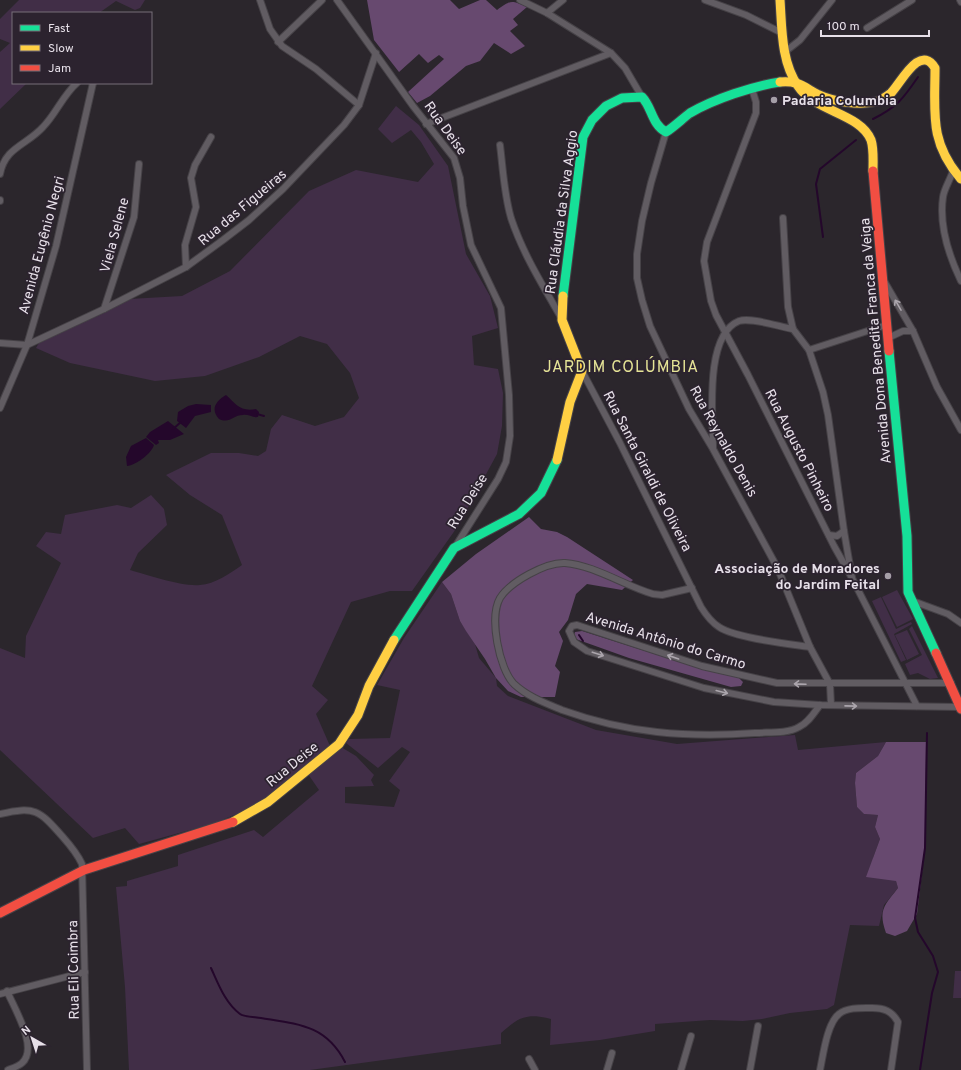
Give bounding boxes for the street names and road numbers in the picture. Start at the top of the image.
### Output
street label: Rua Deise [420,99,470,159]
street label: Rua Cláudia da Silva Aggio [543,129,582,295]
street label: Rua das Figueiras [195,166,291,250]
street label: Avenida Eugênio Negri [16,174,69,316]
street label: Viela Selene [97,196,134,275]
street label: Avenida Dona Benedita Franca da Veiga [857,217,896,465]
street label: Rua Reynaldo Denis [685,383,760,500]
street label: Rua Augusto Pinheiro [760,387,837,515]
street label: Rua Santa Giraldi de Oliveira [599,388,695,555]
street label: Rua Deise [445,471,492,533]
street label: Avenida Antônio do Carmo [583,609,748,674]
street label: Rua Deise [263,739,322,791]
street label: Rua Eli Coimbra [65,920,84,1020]

